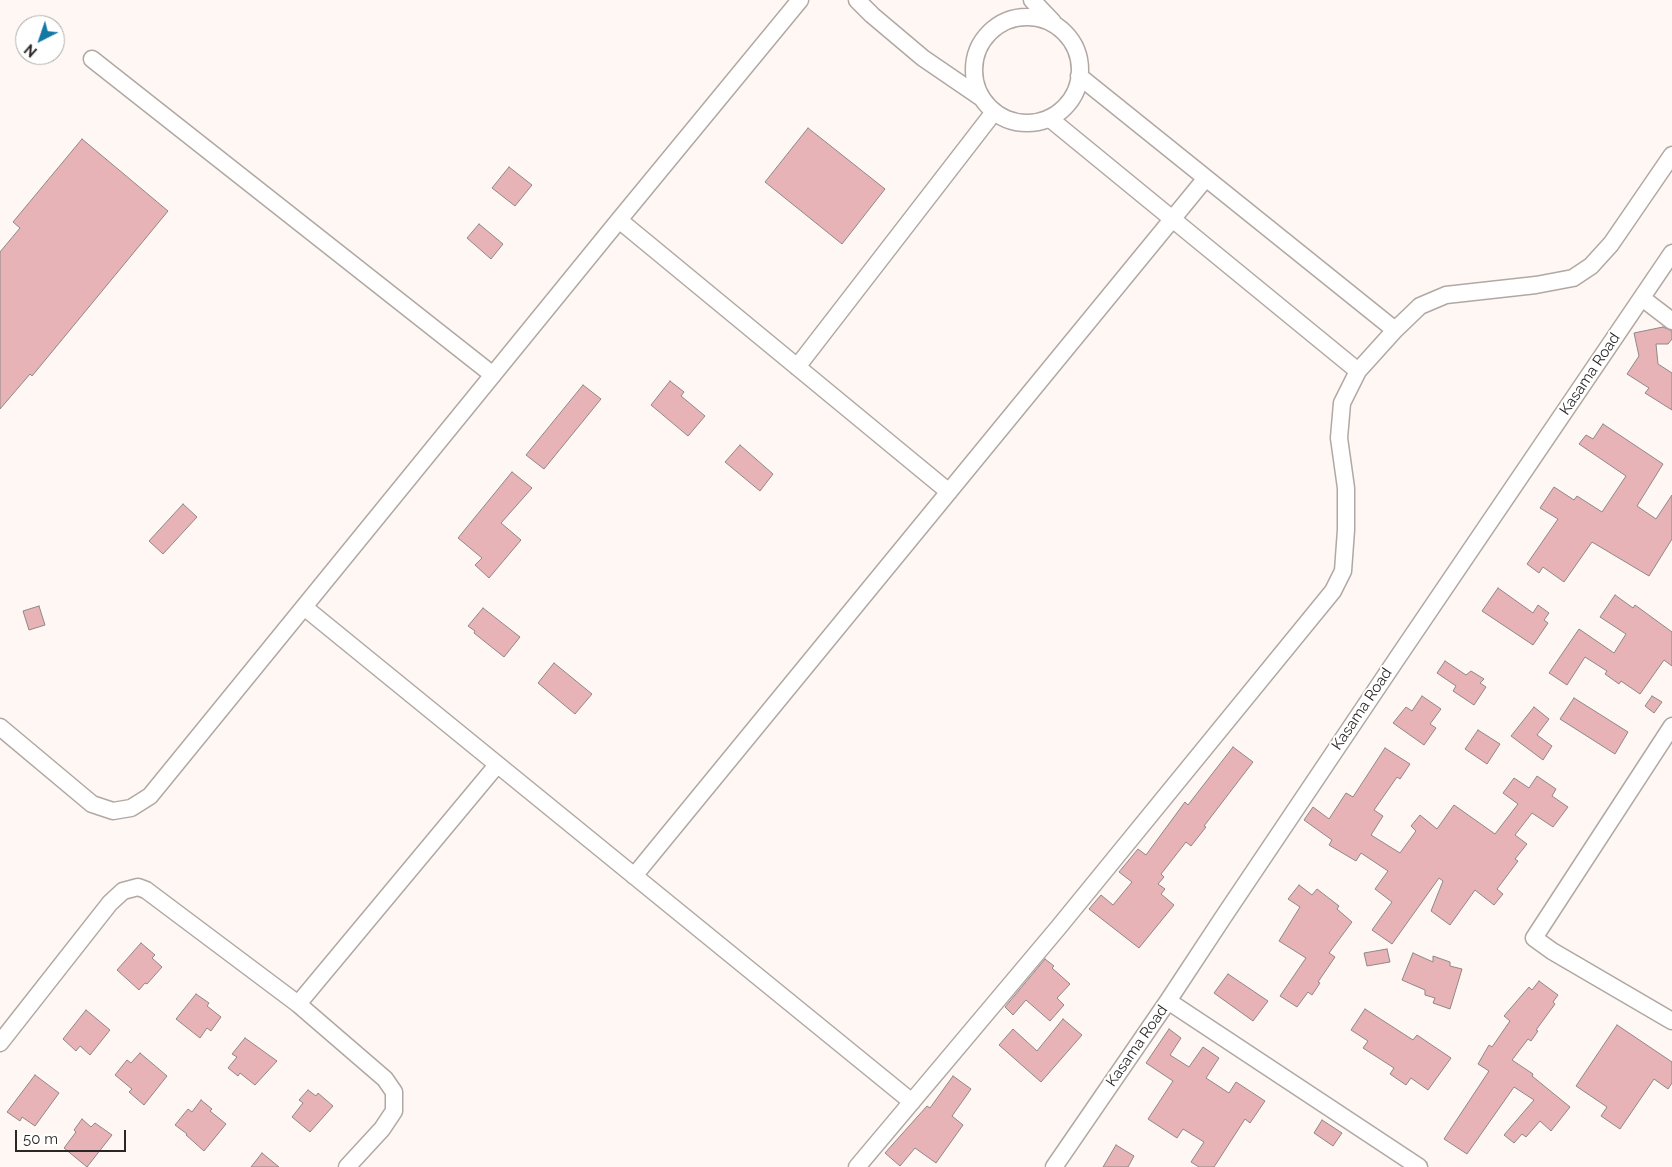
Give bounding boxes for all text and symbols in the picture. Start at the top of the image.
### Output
north arrow [15,15,65,65]
text: N [22,41,40,60]
street label: Kasama Road [1556,330,1624,418]
street label: Kasama Road [1328,665,1396,753]
street label: Kasama Road [1102,1002,1172,1090]
scale bar [18,1120,129,1152]
text: 50 m [23,1130,58,1148]

